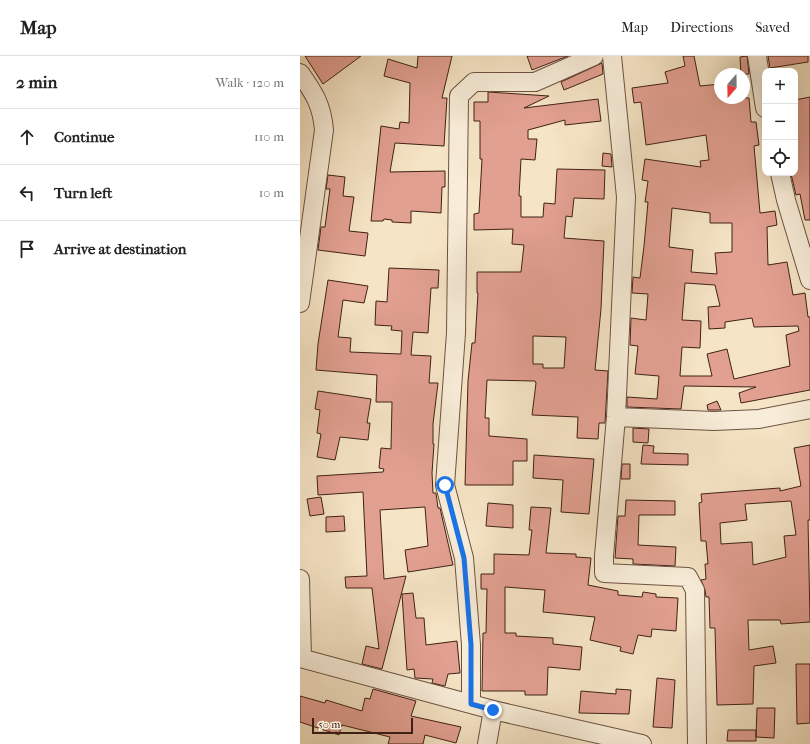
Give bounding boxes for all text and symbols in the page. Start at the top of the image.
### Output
text: Map [20,17,56,39]
text: Map [621,19,648,36]
text: Directions [670,19,733,36]
text: Saved [755,19,790,36]
north arrow [714,68,750,104]
map controls [762,68,798,176]
button: + [762,68,798,104]
text: 2 min [16,72,57,92]
text: Walk · 120 m [216,75,284,90]
button: − [762,104,798,140]
icon: ahead [16,126,38,148]
text: Continue [54,128,114,146]
text: 110 m [254,129,284,144]
button: locate [762,140,798,176]
icon: left [16,182,38,204]
text: Turn left [54,184,112,202]
text: 10 m [259,185,284,200]
icon: arrive [16,238,38,260]
text: Arrive at destination [54,240,186,258]
route start [436,476,454,494]
route end [484,701,502,719]
scale bar [312,716,413,735]
text: 50 m [318,718,340,731]

